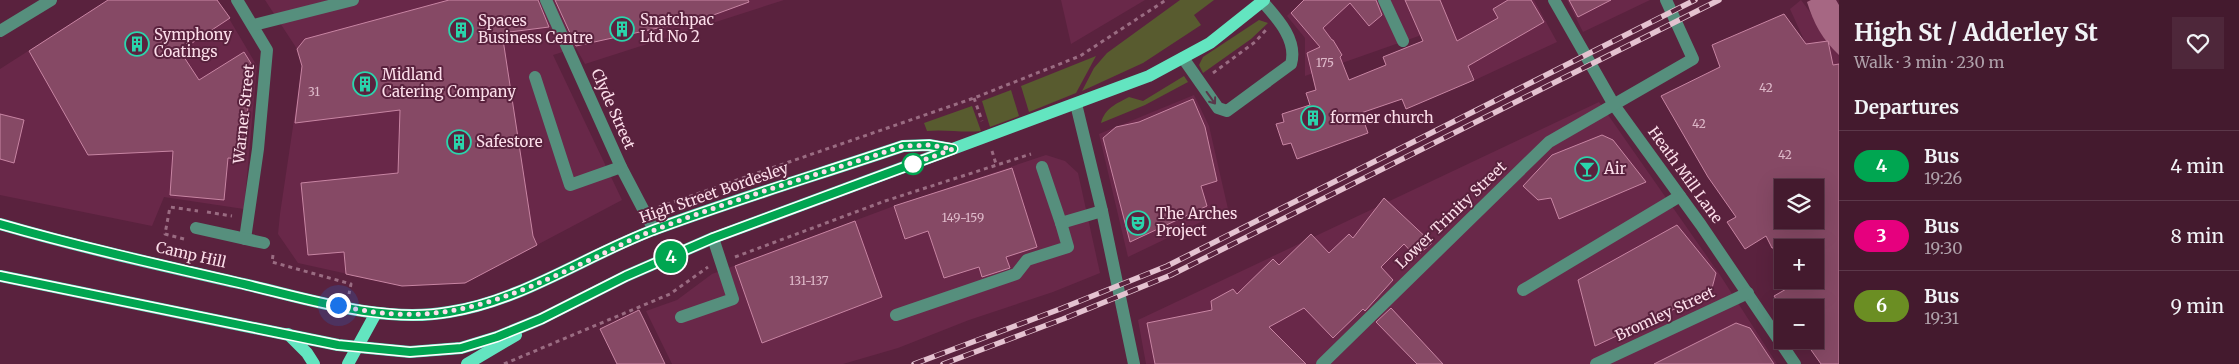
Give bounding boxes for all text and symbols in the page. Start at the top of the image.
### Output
place label: Snatchpac Ltd No 2 [640,10,715,46]
place label: Spaces Business Centre [478,11,593,47]
building icon: Snatchpac Ltd No 2 [609,16,635,42]
building icon: Spaces Business Centre [448,17,474,43]
text: High St / Adderley St [1854,17,2098,48]
button: heart [2172,17,2224,69]
place label: Symphony Coatings [154,25,232,61]
building icon: Symphony Coatings [124,31,150,57]
text: Walk · 3 min · 230 m [1854,52,2004,72]
house number: 175 [1316,55,1334,70]
street label: Warner Street [229,63,258,166]
place label: Midland Catering Company [382,65,516,101]
street label: Clyde Street [587,66,640,152]
building icon: Midland Catering Company [352,71,378,97]
house number: 42 [1759,80,1773,95]
house number: 31 [308,84,320,99]
one-way arrow [1206,91,1216,105]
text: Departures [1854,95,1959,119]
building icon: former church [1300,105,1326,131]
place label: former church [1330,108,1434,127]
house number: 42 [1692,116,1706,131]
street label: Heath Mill Lane [1644,123,1727,227]
building icon: Safestore [446,129,472,155]
place label: Safestore [476,132,543,151]
text: Bus [1924,144,1959,168]
house number: 42 [1778,147,1792,162]
unlabelled marker [902,153,924,175]
text: 4 [1876,154,1887,177]
text: 4 min [2170,154,2224,178]
bar icon: Air [1574,156,1600,182]
street label: Lower Trinity Street [1391,157,1510,272]
street label: High Street Bordesley [637,158,791,227]
place label: Air [1603,159,1626,178]
text: 19:26 [1924,168,1962,188]
map controls [1774,179,1824,349]
button: layers [1774,179,1824,229]
place label: The Arches Project [1156,204,1237,240]
house number: 149-159 [942,210,984,225]
theatre icon: The Arches Project [1125,210,1151,236]
text: Bus [1924,214,1959,238]
text: 3 [1876,224,1887,247]
text: 8 min [2171,224,2224,248]
street label: Camp Hill [154,237,228,272]
text: 19:30 [1924,238,1963,258]
button: + [1774,239,1824,289]
line badge: 4 [655,241,687,273]
text: 4 [665,245,677,268]
house number: 131-137 [789,273,829,288]
street label: Bromley Street [1612,282,1718,345]
text: Bus [1924,284,1959,308]
your location [326,293,351,318]
text: 6 [1876,294,1887,317]
text: 9 min [2170,294,2224,318]
button: − [1774,299,1824,349]
text: 19:31 [1924,308,1959,328]

